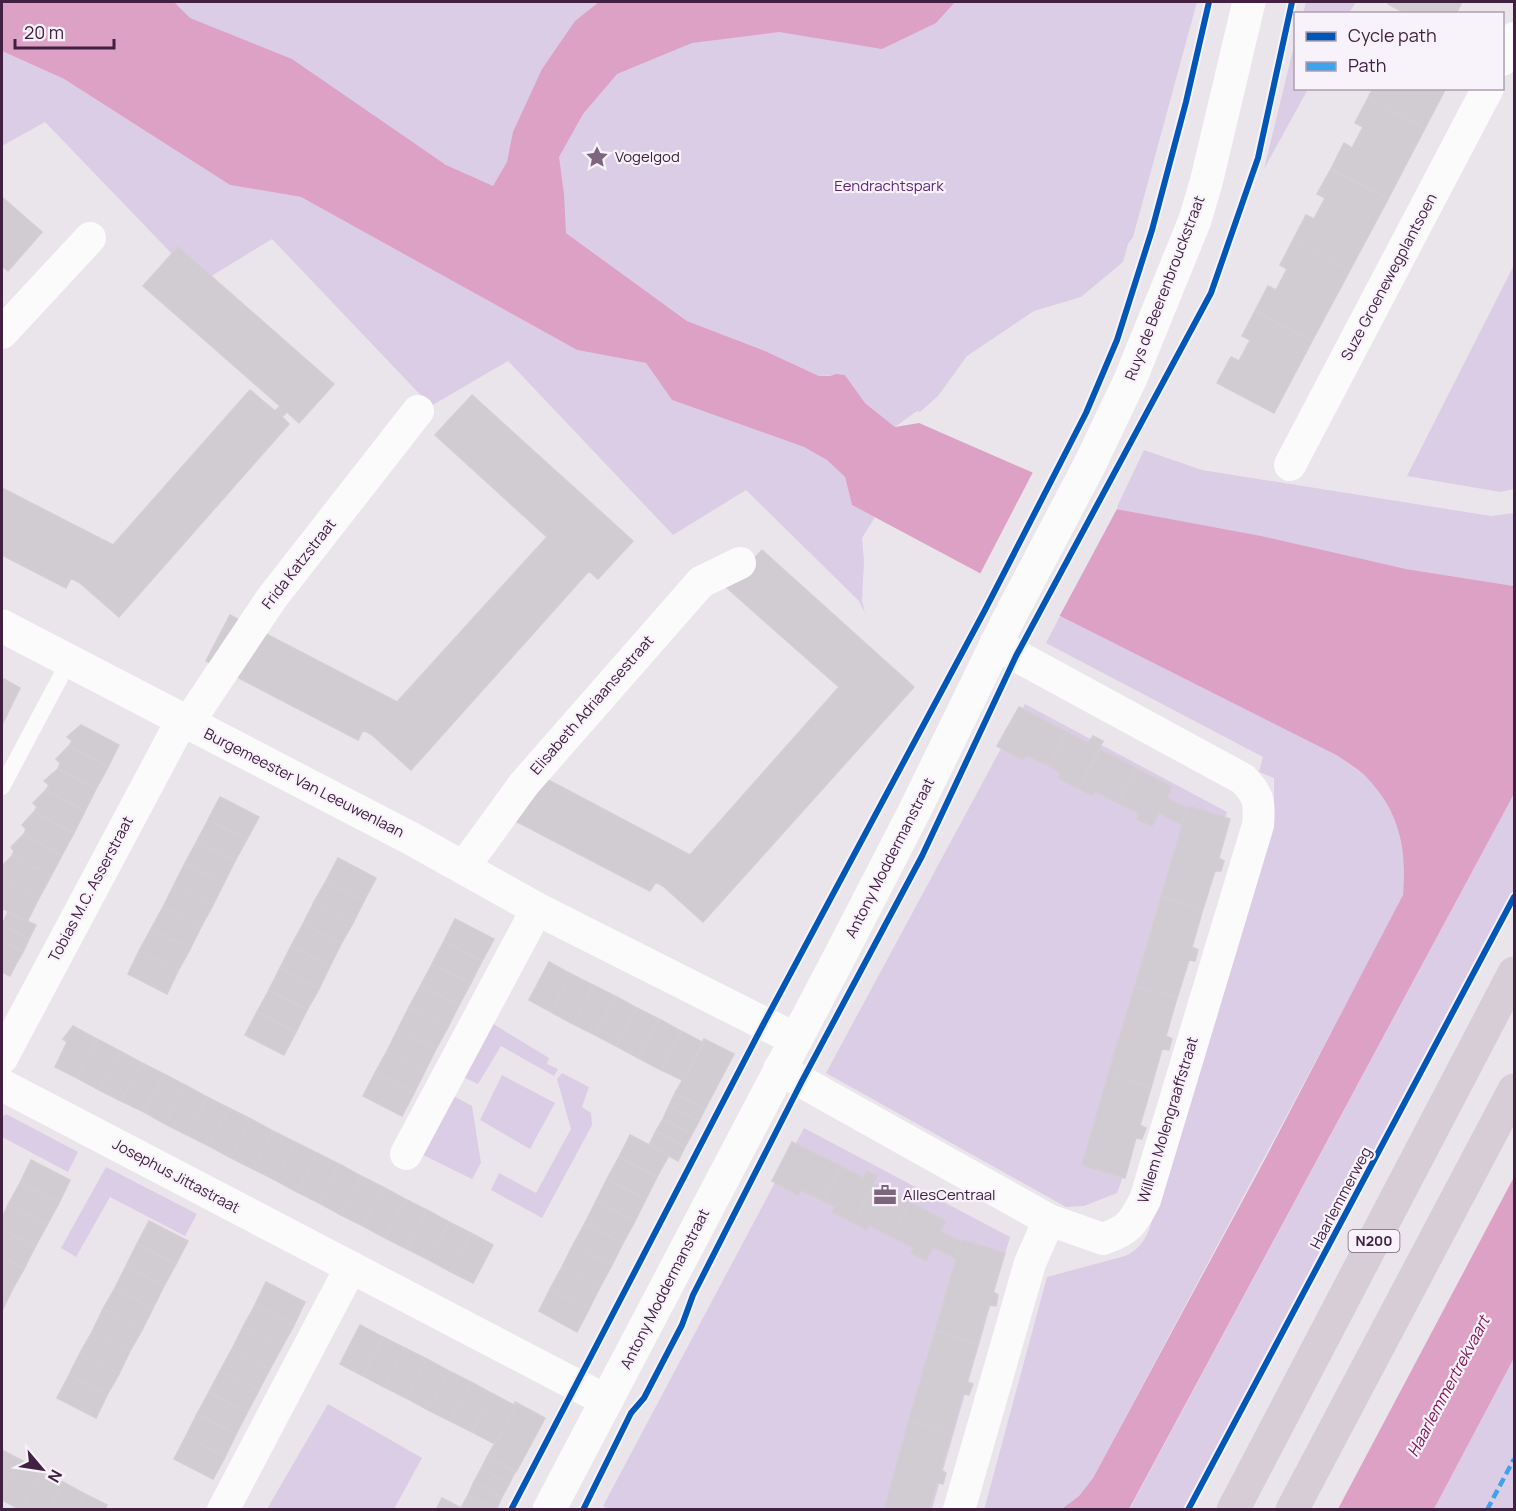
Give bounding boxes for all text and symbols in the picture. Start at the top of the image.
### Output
scale bar [15,12,114,50]
legend [1294,12,1504,90]
text: 20 m [24,20,64,44]
text: Cycle path [1348,23,1437,47]
text: Path [1348,53,1386,77]
place icon: Vogelgod [584,144,610,170]
place label: Vogelgod [615,146,680,167]
park label: Eendrachtspark [834,175,944,196]
street label: Suze Groenewegplantsoen [1335,189,1442,364]
street label: Ruys de Beerenbrouckstraat [1120,192,1210,383]
street label: Frida Katzstraat [257,514,341,613]
street label: Elisabeth Adriaansestraat [525,630,658,779]
street label: Burgemeester Van Leeuwenlaan [201,723,408,842]
street label: Antony Moddermanstraat [840,774,939,942]
street label: Tobias M.C. Asserstraat [43,812,138,965]
street label: Willem Molengraaffstraat [1132,1034,1203,1206]
street label: Josephus Jittastraat [109,1133,244,1218]
street label: Haarlemmerweg [1305,1143,1376,1252]
office icon: AllesCentraal [872,1182,898,1208]
place label: AllesCentraal [903,1184,996,1205]
street label: Antony Moddermanstraat [615,1205,714,1373]
road number: N200 [1348,1230,1400,1252]
water label: Haarlemmertrekvaart [1402,1310,1495,1460]
north arrow [12,1439,72,1499]
text: N [43,1466,68,1487]

